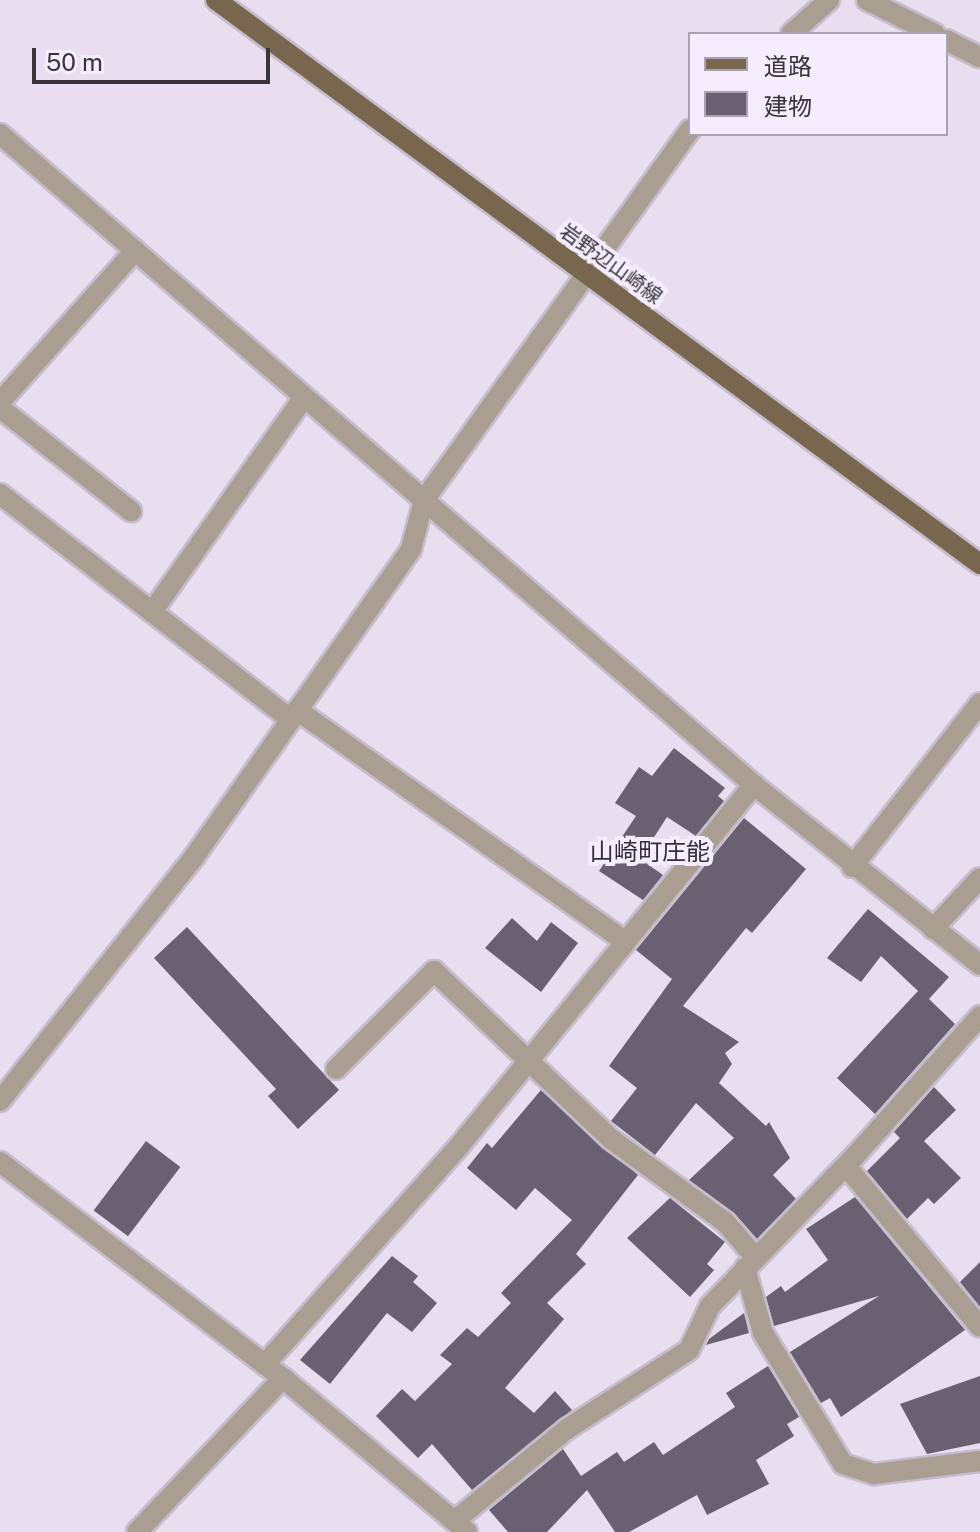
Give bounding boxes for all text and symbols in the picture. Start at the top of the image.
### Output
scale bar [36,32,274,82]
legend [688,32,948,136]
text: 50 m [46,48,103,76]
text: 道路 [764,52,812,80]
text: 建物 [764,92,812,120]
street label: 岩野辺山崎線 [555,219,667,309]
district label: 山崎町庄能 [590,838,710,866]

